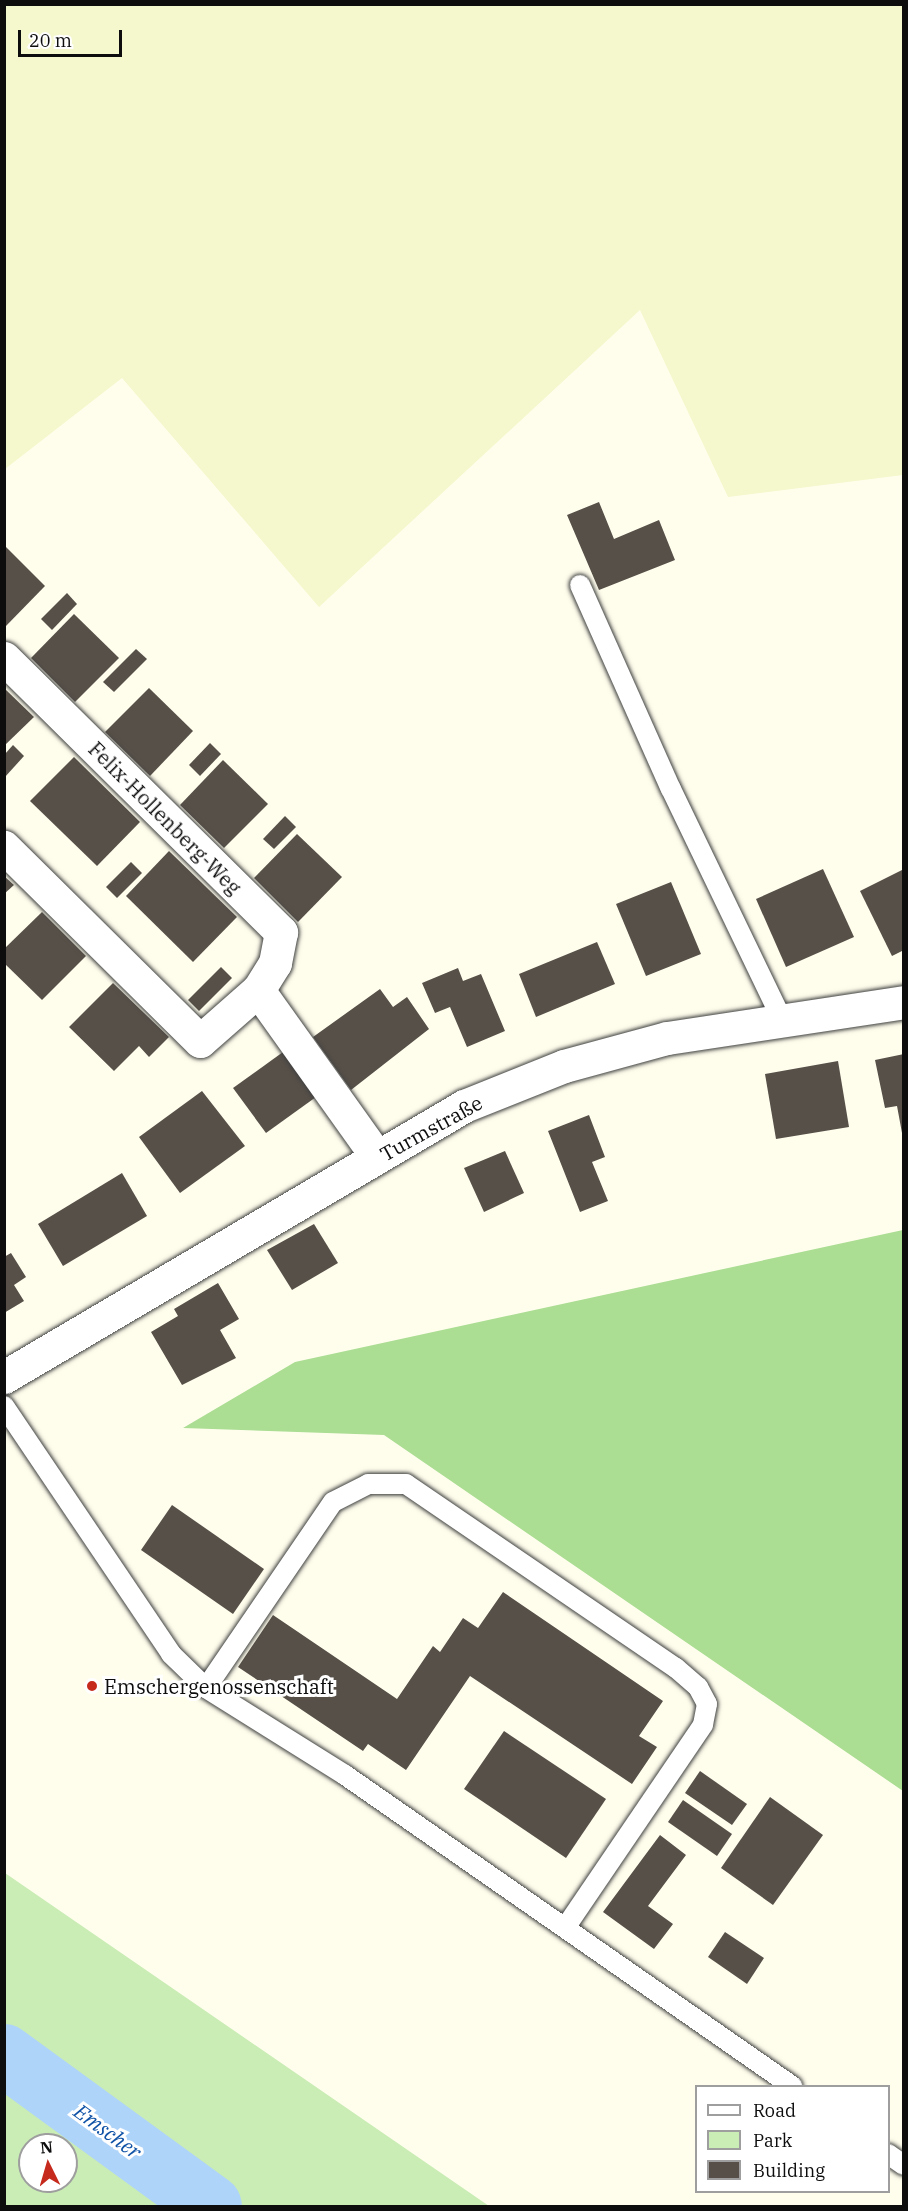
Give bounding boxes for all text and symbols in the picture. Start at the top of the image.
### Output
scale bar [21,18,124,56]
text: 20 m [29,29,72,52]
street label: Felix-Hollenberg-Weg [84,737,246,899]
street label: Turmstraße [376,1090,486,1166]
place label: Emschergenossenschaft [104,1674,334,1698]
marker: Emschergenossenschaft [85,1679,99,1693]
legend [695,2085,890,2193]
water label: Emscher [69,2098,147,2164]
text: Road [753,2099,796,2122]
text: Park [753,2129,792,2152]
north arrow [18,2133,78,2193]
text: N [39,2137,54,2158]
text: Building [753,2159,825,2182]

